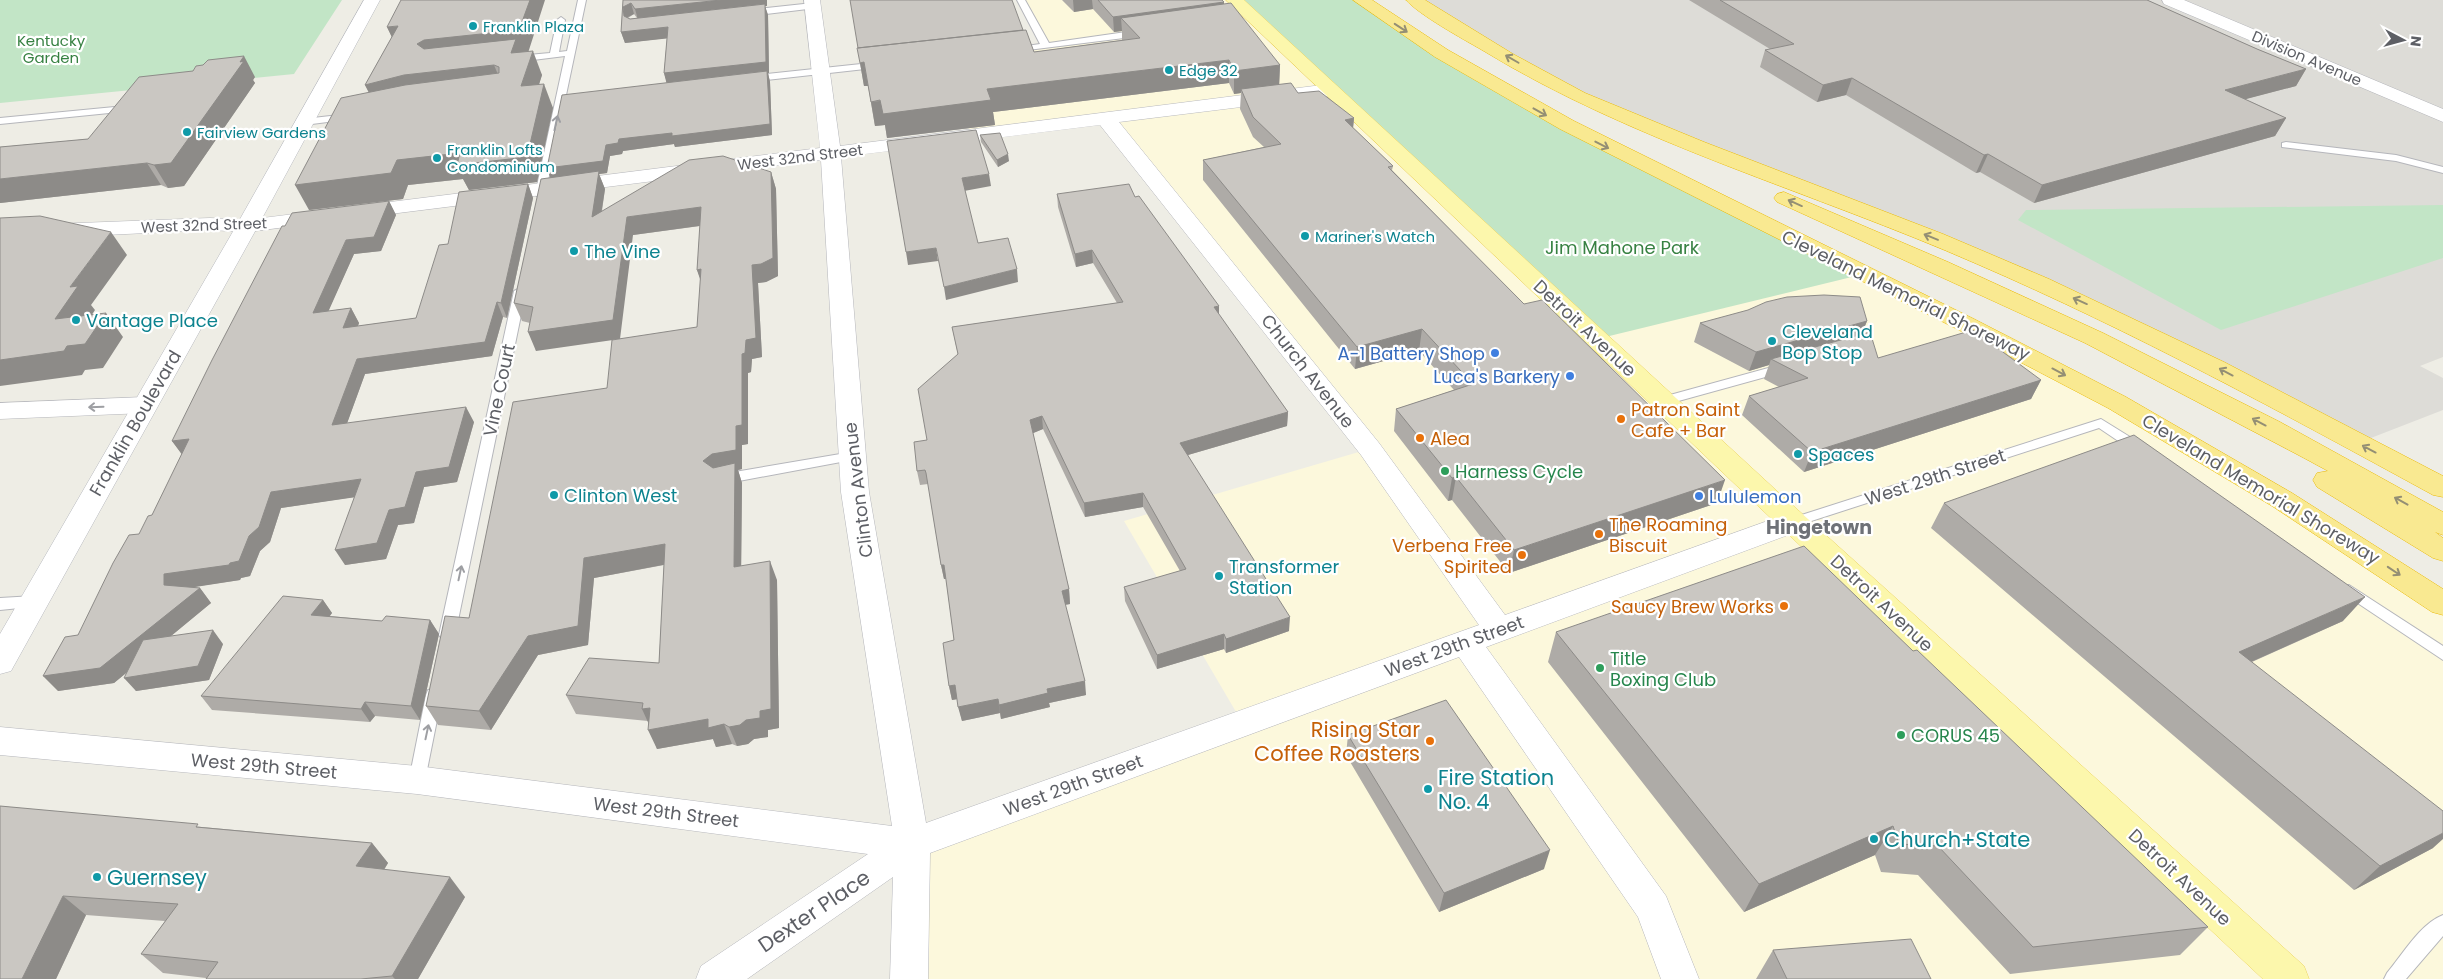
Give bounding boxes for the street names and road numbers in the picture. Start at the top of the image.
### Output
street label: Division Avenue [2249,25,2365,91]
street label: West 32nd Street [736,139,864,175]
street label: West 32nd Street [140,212,268,238]
street label: Cleveland Memorial Shoreway [1778,224,2034,366]
street label: Detroit Avenue [1528,274,1642,382]
street label: Church Avenue [1256,309,1360,433]
street label: Vine Court [477,341,521,439]
street label: Franklin Boulevard [83,345,187,501]
street label: Cleveland Memorial Shoreway [2137,408,2385,570]
street label: Clinton Avenue [837,421,879,559]
street label: West 29th Street [1861,442,2009,512]
street label: Detroit Avenue [1825,549,1939,657]
street label: West 29th Street [1381,609,1527,683]
street label: West 29th Street [190,747,338,785]
street label: West 29th Street [1000,748,1146,822]
street label: West 29th Street [592,791,740,833]
street label: Detroit Avenue [2123,823,2237,931]
street label: Dexter Place [752,863,876,959]

